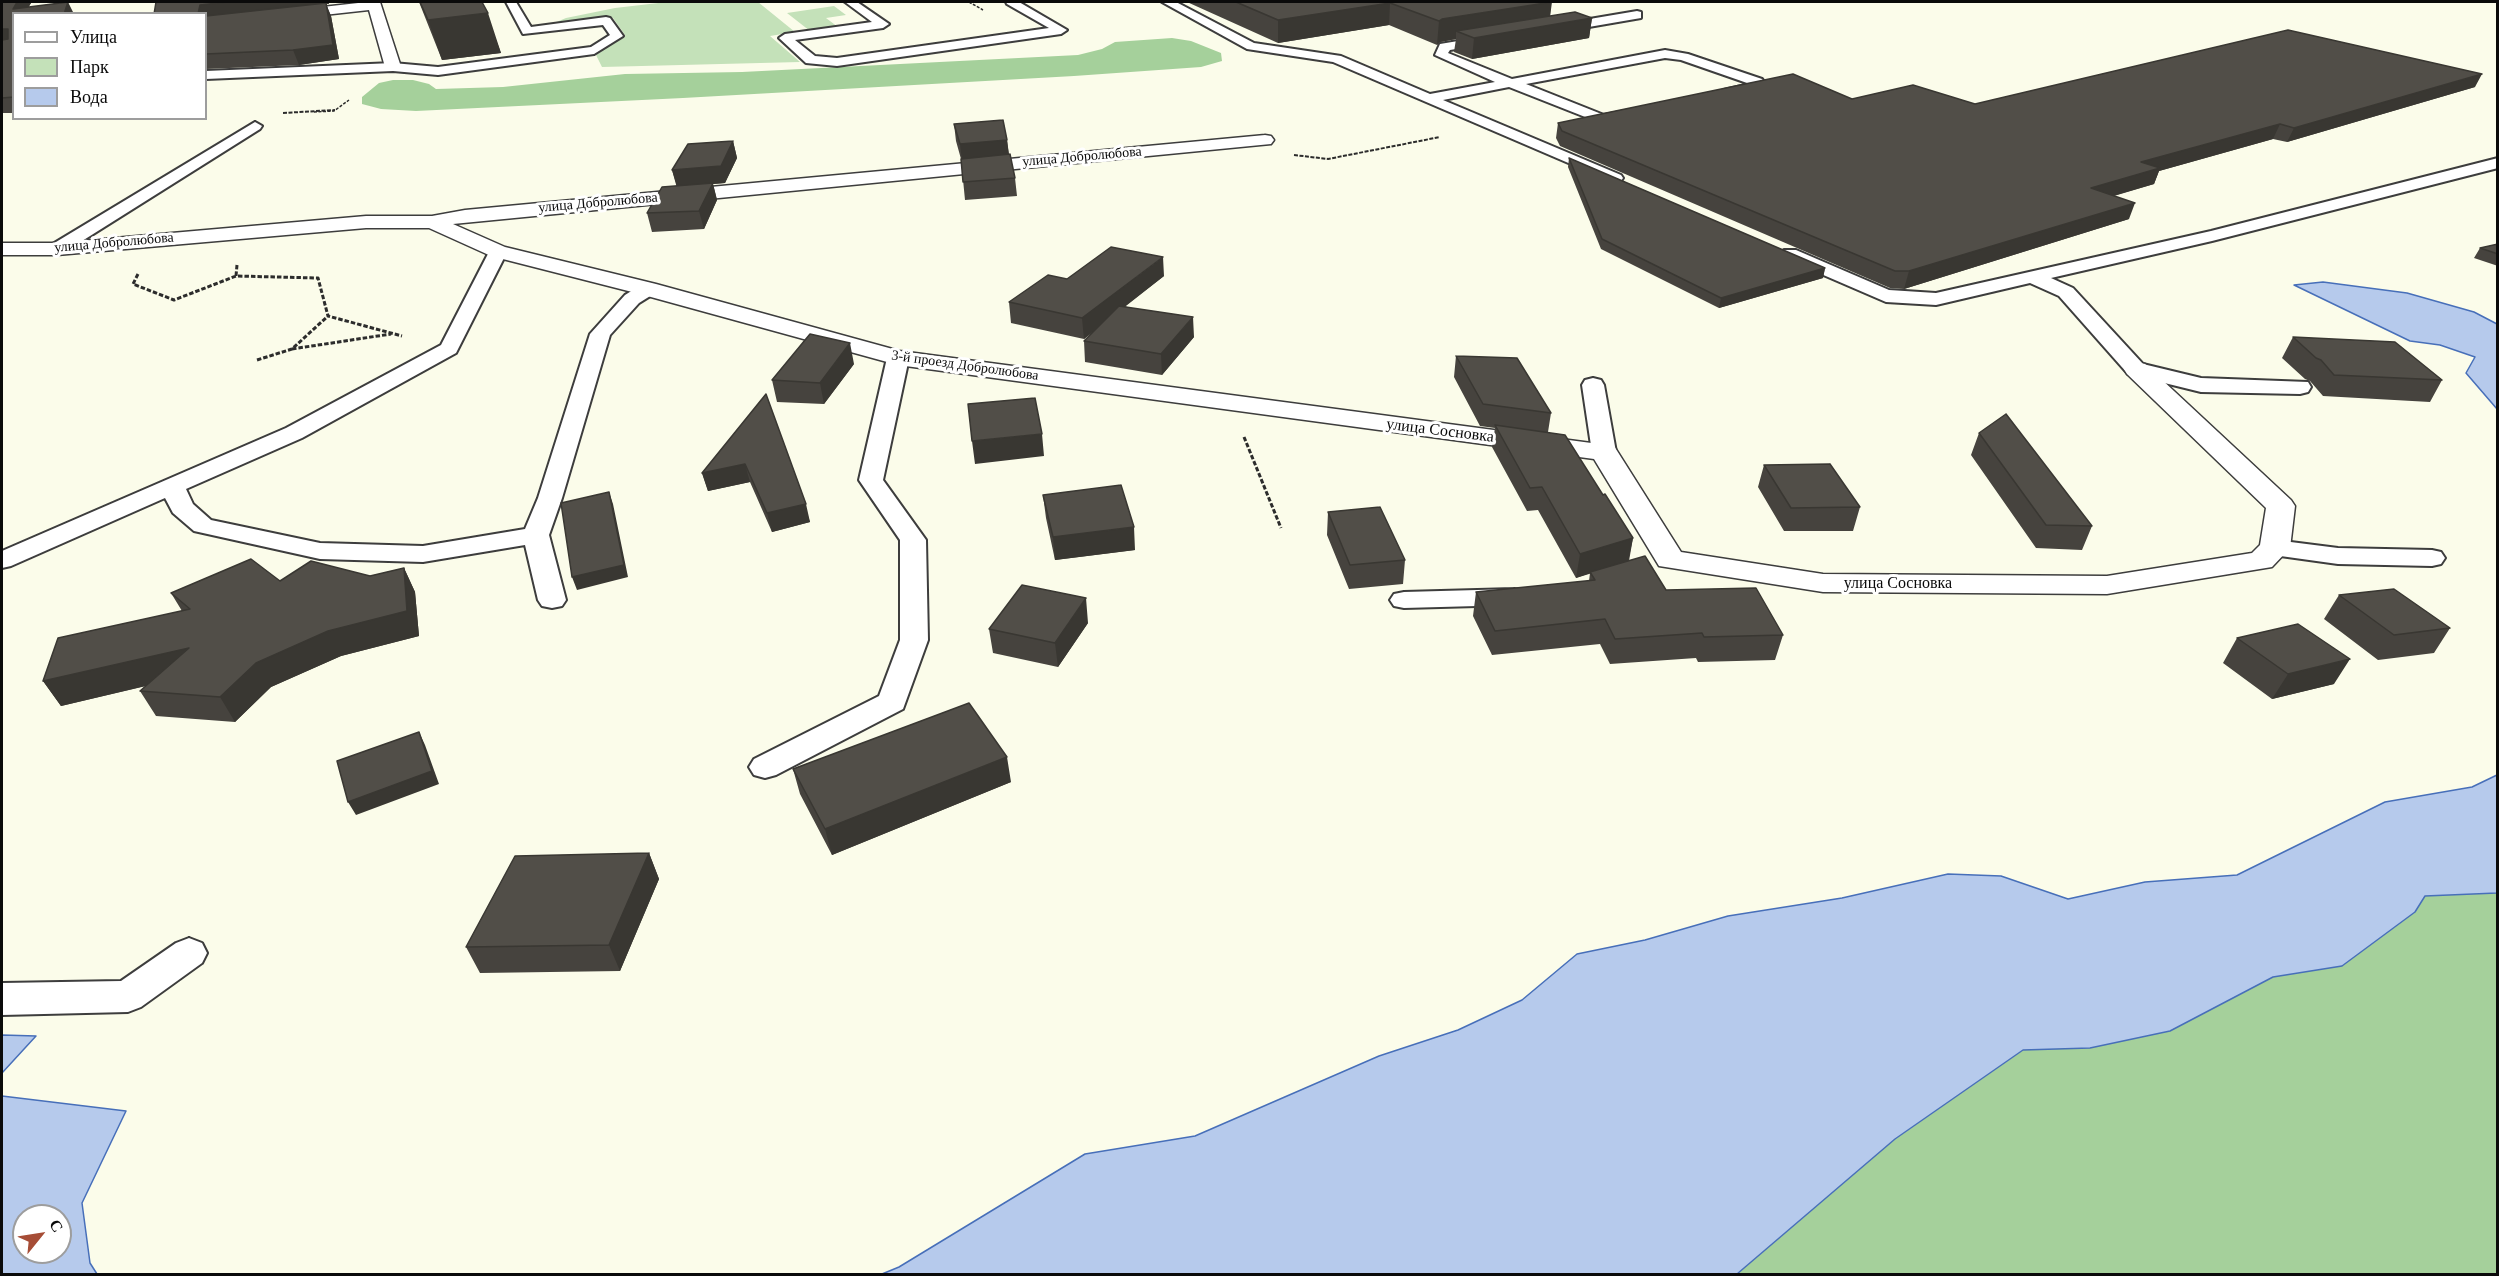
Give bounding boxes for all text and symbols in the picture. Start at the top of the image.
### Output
legend [12,12,207,120]
text: Улица [70,27,117,47]
text: Парк [70,57,109,77]
text: Вода [70,87,108,107]
street label: улица Добролюбова [1022,143,1142,171]
street label: улица Добролюбова [538,189,658,217]
street label: улица Добролюбова [54,229,174,257]
street label: 3-й проезд Добролюбова [890,347,1040,385]
street label: улица Сосновка [1385,415,1495,447]
street label: улица Сосновка [1844,574,1952,594]
north arrow [12,1204,72,1264]
text: С [46,1216,67,1235]

